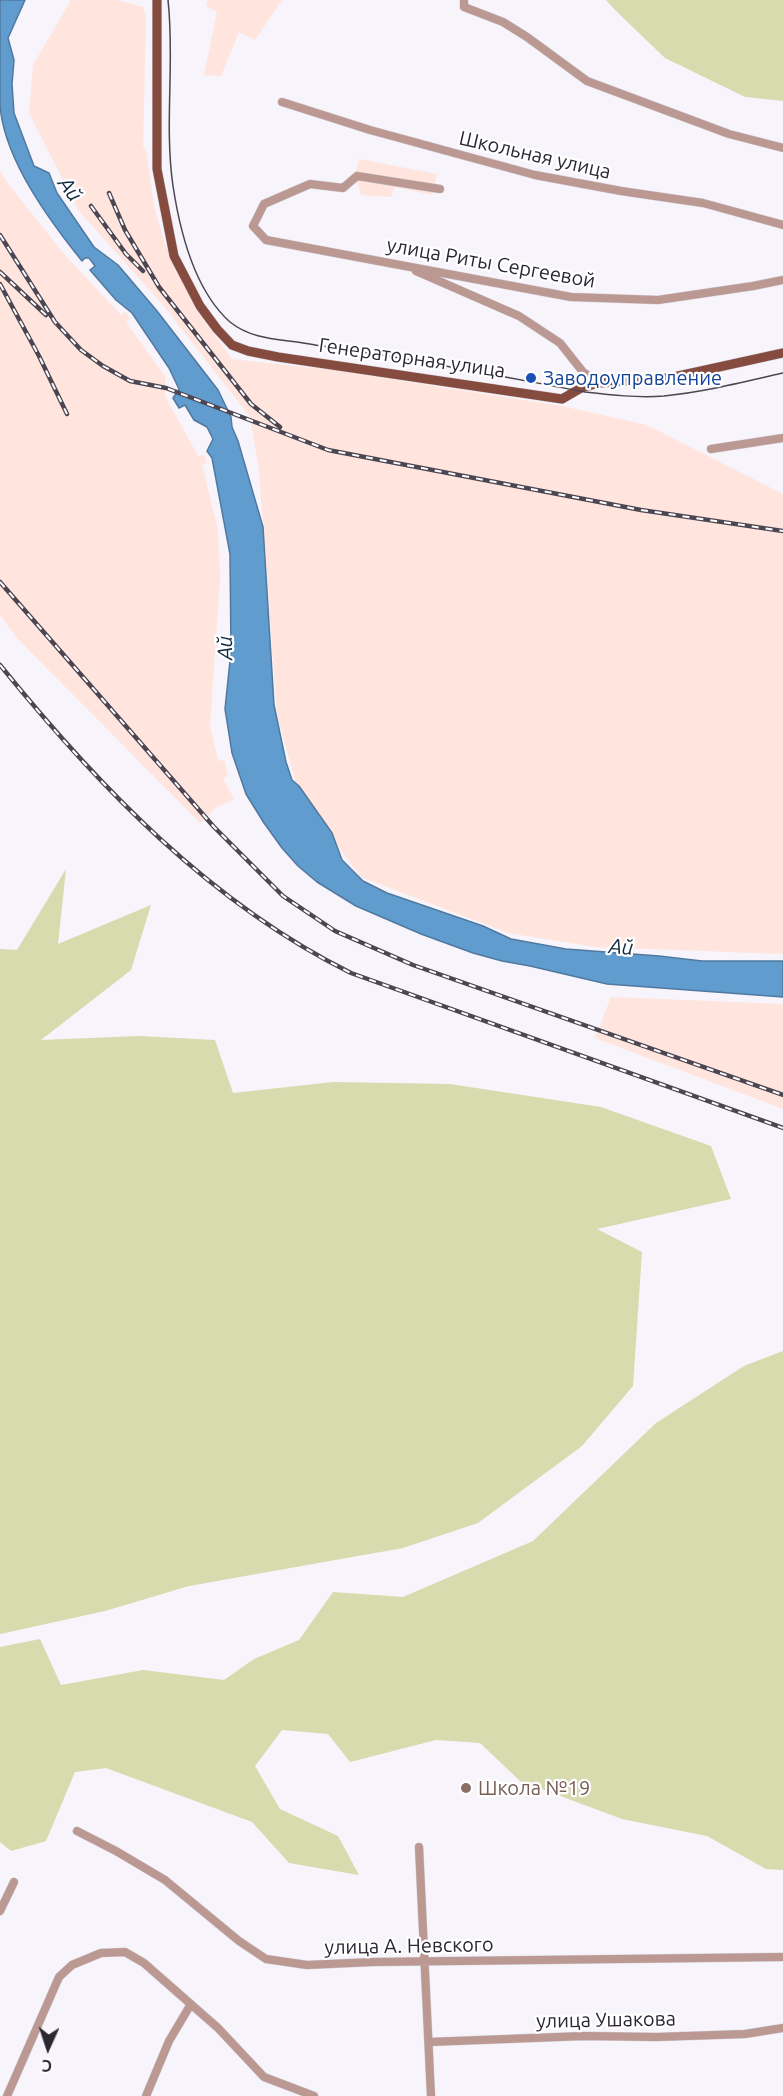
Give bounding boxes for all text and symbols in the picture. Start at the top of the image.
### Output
street label: Школьная улица [457,126,613,184]
water label: Ай [53,172,87,206]
street label: улица Риты Сергеевой [385,233,597,293]
street label: Генераторная улица [317,333,507,383]
place label: Заводоуправление [543,366,722,390]
marker: Заводоуправление [524,371,538,385]
water label: Ай [212,636,238,660]
water label: Ай [608,934,634,960]
place label: Школа №19 [478,1776,590,1800]
marker: Школа №19 [459,1781,473,1795]
street label: улица А. Невского [324,1933,494,1959]
street label: улица Ушакова [536,2007,676,2033]
north arrow [18,2018,78,2078]
text: С [41,2057,53,2075]

